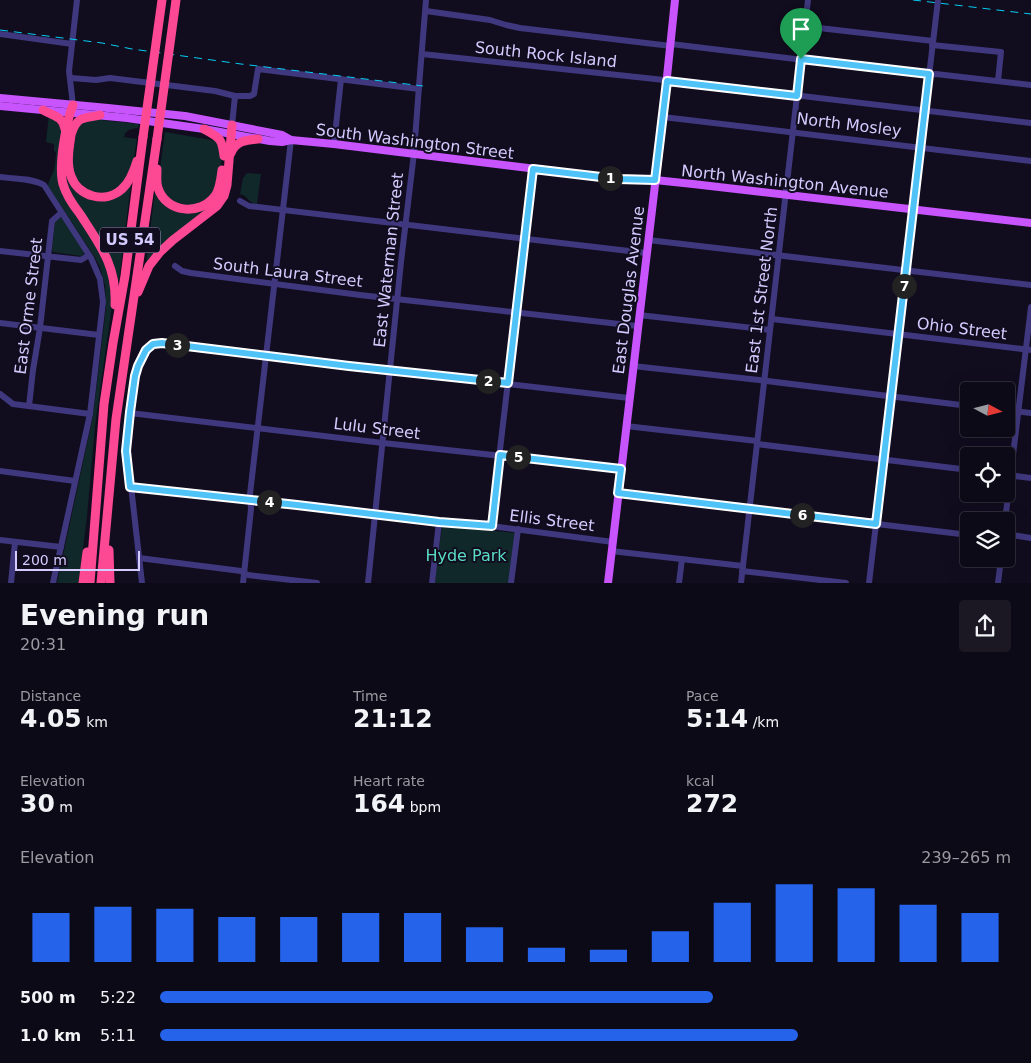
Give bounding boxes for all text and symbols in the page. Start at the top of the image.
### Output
pin [780,8,822,59]
icon: arrive [787,15,815,43]
street label: South Rock Island [474,38,618,71]
street label: North Mosley [795,109,902,140]
street label: South Washington Street [315,120,515,163]
street label: North Washington Avenue [680,161,890,202]
pin: 1 [598,166,622,190]
text: 1 [606,170,615,186]
street label: East Waterman Street [370,172,407,348]
street label: East Douglas Avenue [609,205,648,375]
street label: East 1st Street North [742,206,781,375]
road number: US 54 [100,228,160,252]
street label: East Orme Street [11,237,46,376]
street label: South Laura Street [212,254,364,291]
pin: 7 [892,274,916,298]
text: 7 [900,278,909,294]
street label: Ohio Street [916,314,1008,343]
pin: 3 [164,332,190,358]
text: 3 [173,337,182,353]
pin: 2 [476,368,500,394]
text: 2 [484,373,493,389]
north arrow [960,382,1015,438]
map controls [960,382,1015,567]
street label: Lulu Street [333,414,421,443]
pin: 5 [506,444,530,470]
button: locate [960,447,1015,502]
text: 5 [514,449,523,465]
pin: 4 [256,490,282,514]
text: 4 [265,494,274,510]
pin: 6 [790,502,814,528]
street label: Ellis Street [508,506,596,535]
text: 6 [798,507,807,523]
button: layers [960,512,1015,567]
park label: Hyde Park [425,546,507,565]
scale bar [15,548,140,571]
text: 200 m [22,552,67,568]
text: Evening run [20,599,209,632]
button: share [959,600,1011,652]
text: 20:31 [20,635,66,654]
text: Distance [20,688,81,704]
text: Time [353,688,387,704]
text: Pace [686,688,719,704]
text: 4.05 [20,704,82,733]
text: 21:12 [353,704,433,733]
text: 5:14 [686,704,748,733]
text: km [82,714,108,730]
text: /km [748,714,779,730]
text: Elevation [20,773,85,789]
text: Heart rate [353,773,425,789]
text: kcal [686,773,714,789]
text: 30 [20,789,55,818]
text: 164 [353,789,405,818]
text: 272 [686,789,738,818]
text: m [55,799,73,815]
text: bpm [405,799,441,815]
text: Elevation [20,848,94,867]
text: 239–265 m [921,848,1011,867]
text: 500 m [20,988,76,1007]
text: 5:22 [100,988,136,1007]
text: 1.0 km [20,1026,81,1045]
text: 5:11 [100,1026,136,1045]

